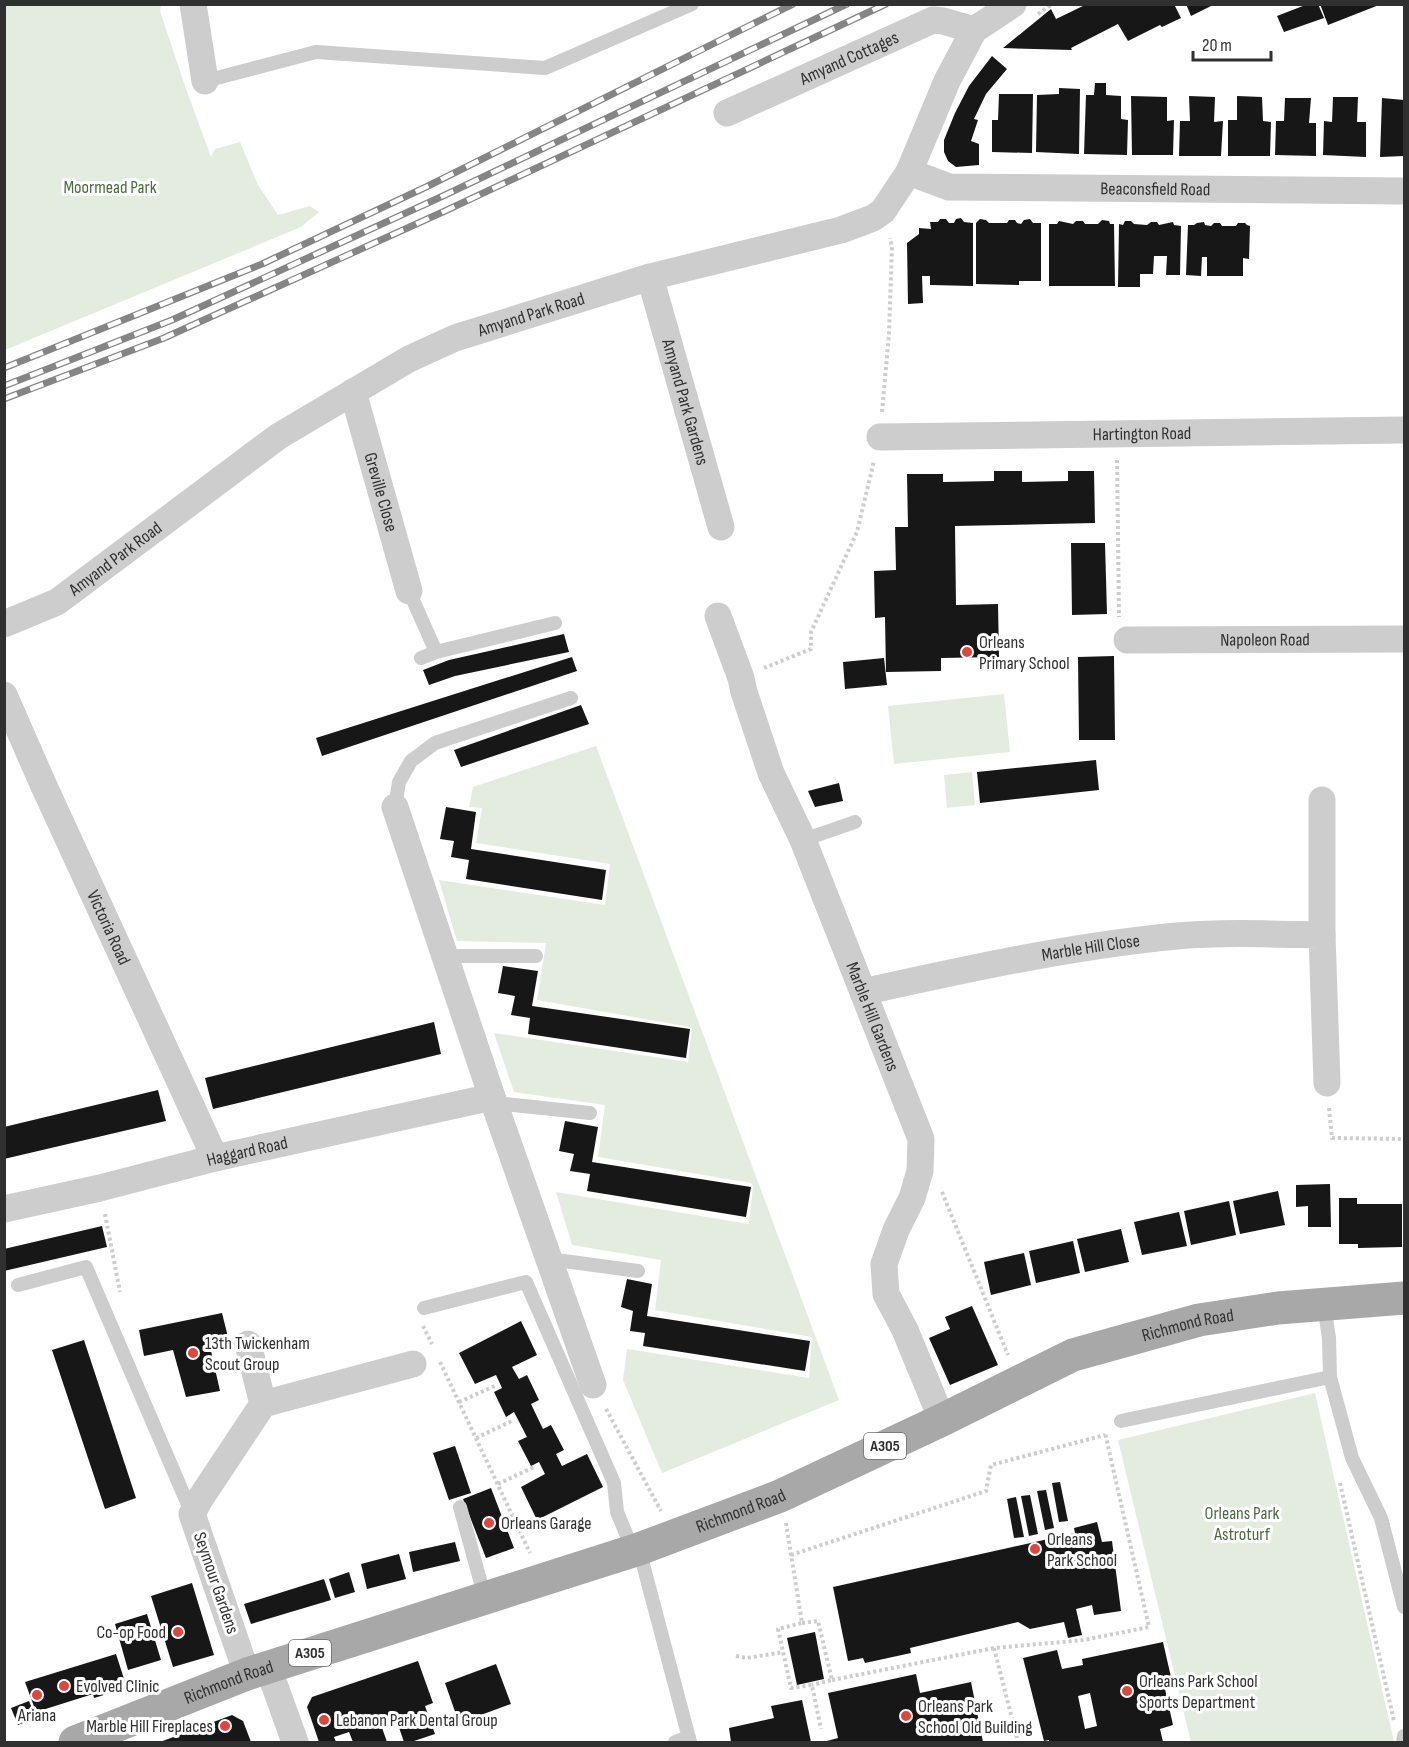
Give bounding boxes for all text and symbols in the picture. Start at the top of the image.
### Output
scale bar [1193,24,1271,62]
street label: Amyand Cottages [796,26,902,90]
text: 20 m [1202,35,1232,56]
park label: Moormead Park [63,177,157,198]
street label: Beaconsfield Road [1100,178,1210,200]
street label: Amyand Park Road [474,288,587,341]
street label: Amyand Park Gardens [657,336,713,468]
street label: Hartington Road [1093,422,1191,445]
street label: Greville Close [360,450,402,534]
street label: Amyand Park Road [64,517,166,601]
street label: Napoleon Road [1220,629,1310,650]
place label: Orleans Primary School [979,632,1070,674]
marker: Orleans Primary School [960,645,974,659]
street label: Victoria Road [83,887,135,968]
street label: Marble Hill Close [1040,930,1141,965]
street label: Marble Hill Gardens [842,959,904,1074]
street label: Haggard Road [204,1132,290,1170]
street label: Richmond Road [1139,1304,1235,1346]
place label: 13th Twickenham Scout Group [205,1333,310,1375]
marker: 13th Twickenham Scout Group [186,1346,200,1360]
road number: A305 [864,1433,906,1459]
street label: Richmond Road [693,1484,789,1537]
park label: Orleans Park Astroturf [1205,1503,1280,1545]
place label: Orleans Garage [501,1513,592,1534]
marker: Orleans Garage [482,1516,496,1530]
street label: Seymour Gardens [189,1529,243,1637]
place label: Orleans Park School [1047,1529,1117,1571]
marker: Orleans Park School [1028,1542,1042,1556]
place label: Co-op Food [97,1622,166,1643]
marker: Co-op Food [171,1625,185,1639]
road number: A305 [289,1640,331,1666]
street label: Richmond Road [181,1656,276,1708]
place label: Orleans Park School Sports Department [1139,1671,1258,1713]
place label: Evolved Clinic [76,1676,160,1697]
marker: Evolved Clinic [57,1679,71,1693]
marker: Orleans Park School Sports Department [1120,1684,1134,1698]
marker: Ariana [30,1688,44,1702]
place label: Orleans Park School Old Building [918,1696,1032,1738]
place label: Ariana [17,1705,56,1726]
marker: Orleans Park School Old Building [899,1709,913,1723]
place label: Lebanon Park Dental Group [336,1710,498,1731]
marker: Lebanon Park Dental Group [317,1713,331,1727]
place label: Marble Hill Fireplaces [86,1716,213,1737]
marker: Marble Hill Fireplaces [218,1719,232,1733]

